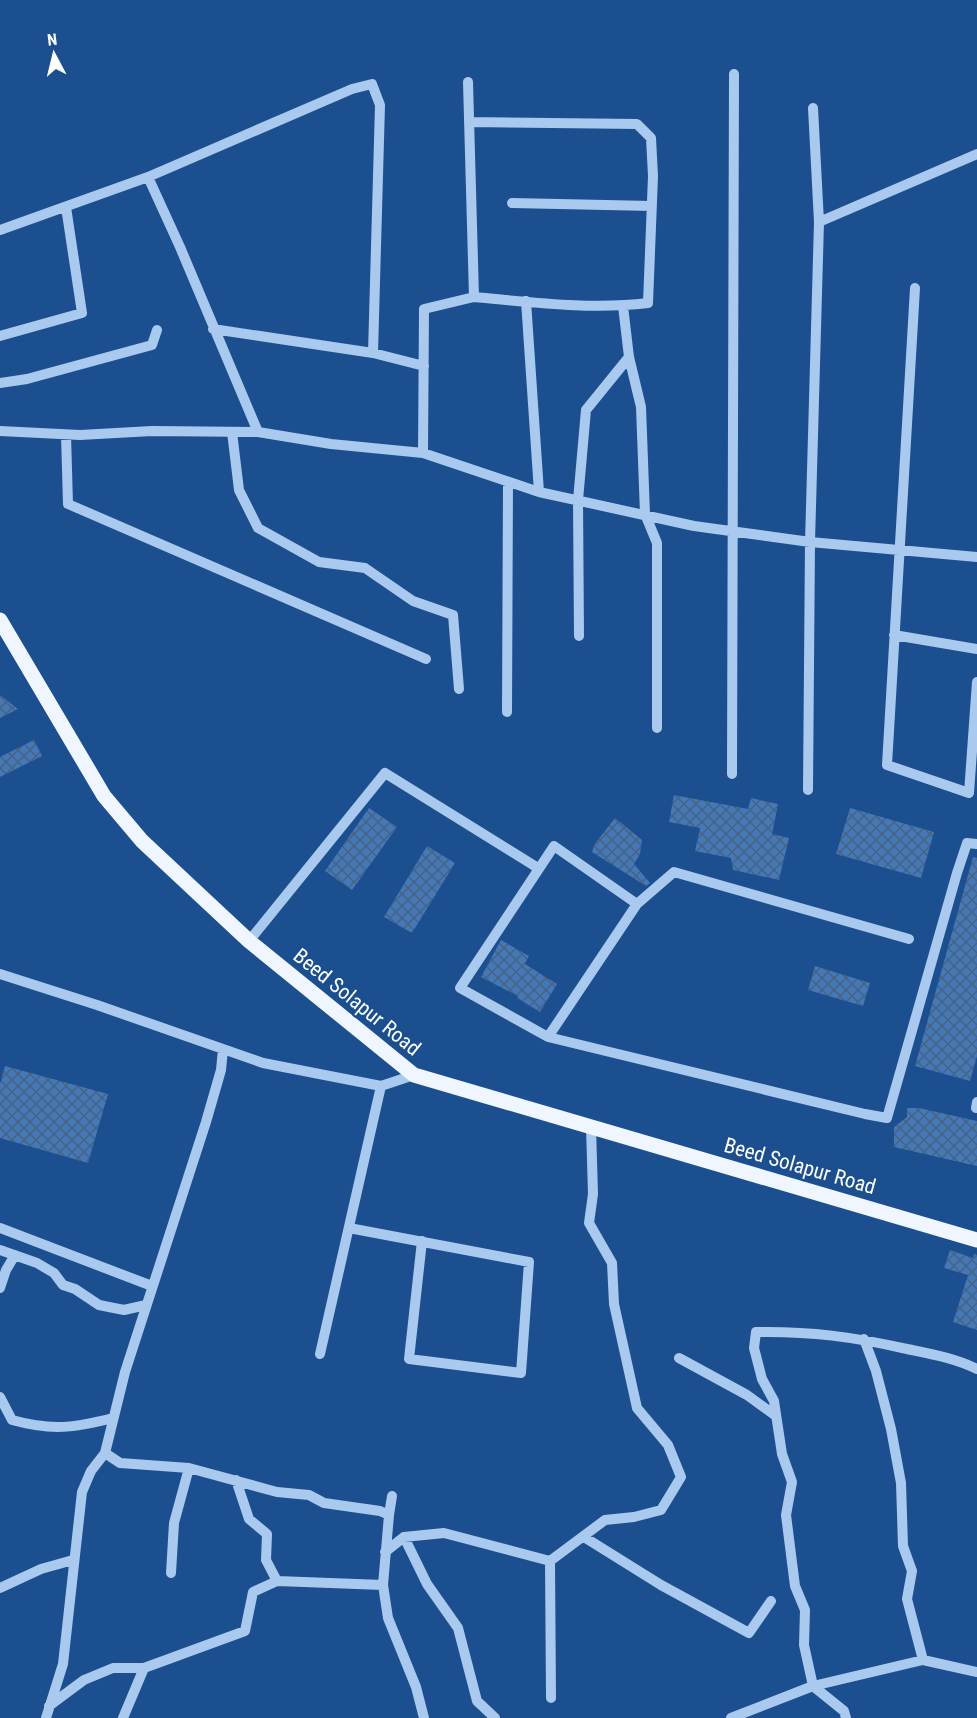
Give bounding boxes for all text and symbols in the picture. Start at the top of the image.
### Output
north arrow [24,24,84,84]
text: N [46,30,58,50]
street label: Beed Solapur Road [289,943,425,1061]
street label: Beed Solapur Road [721,1133,879,1199]

